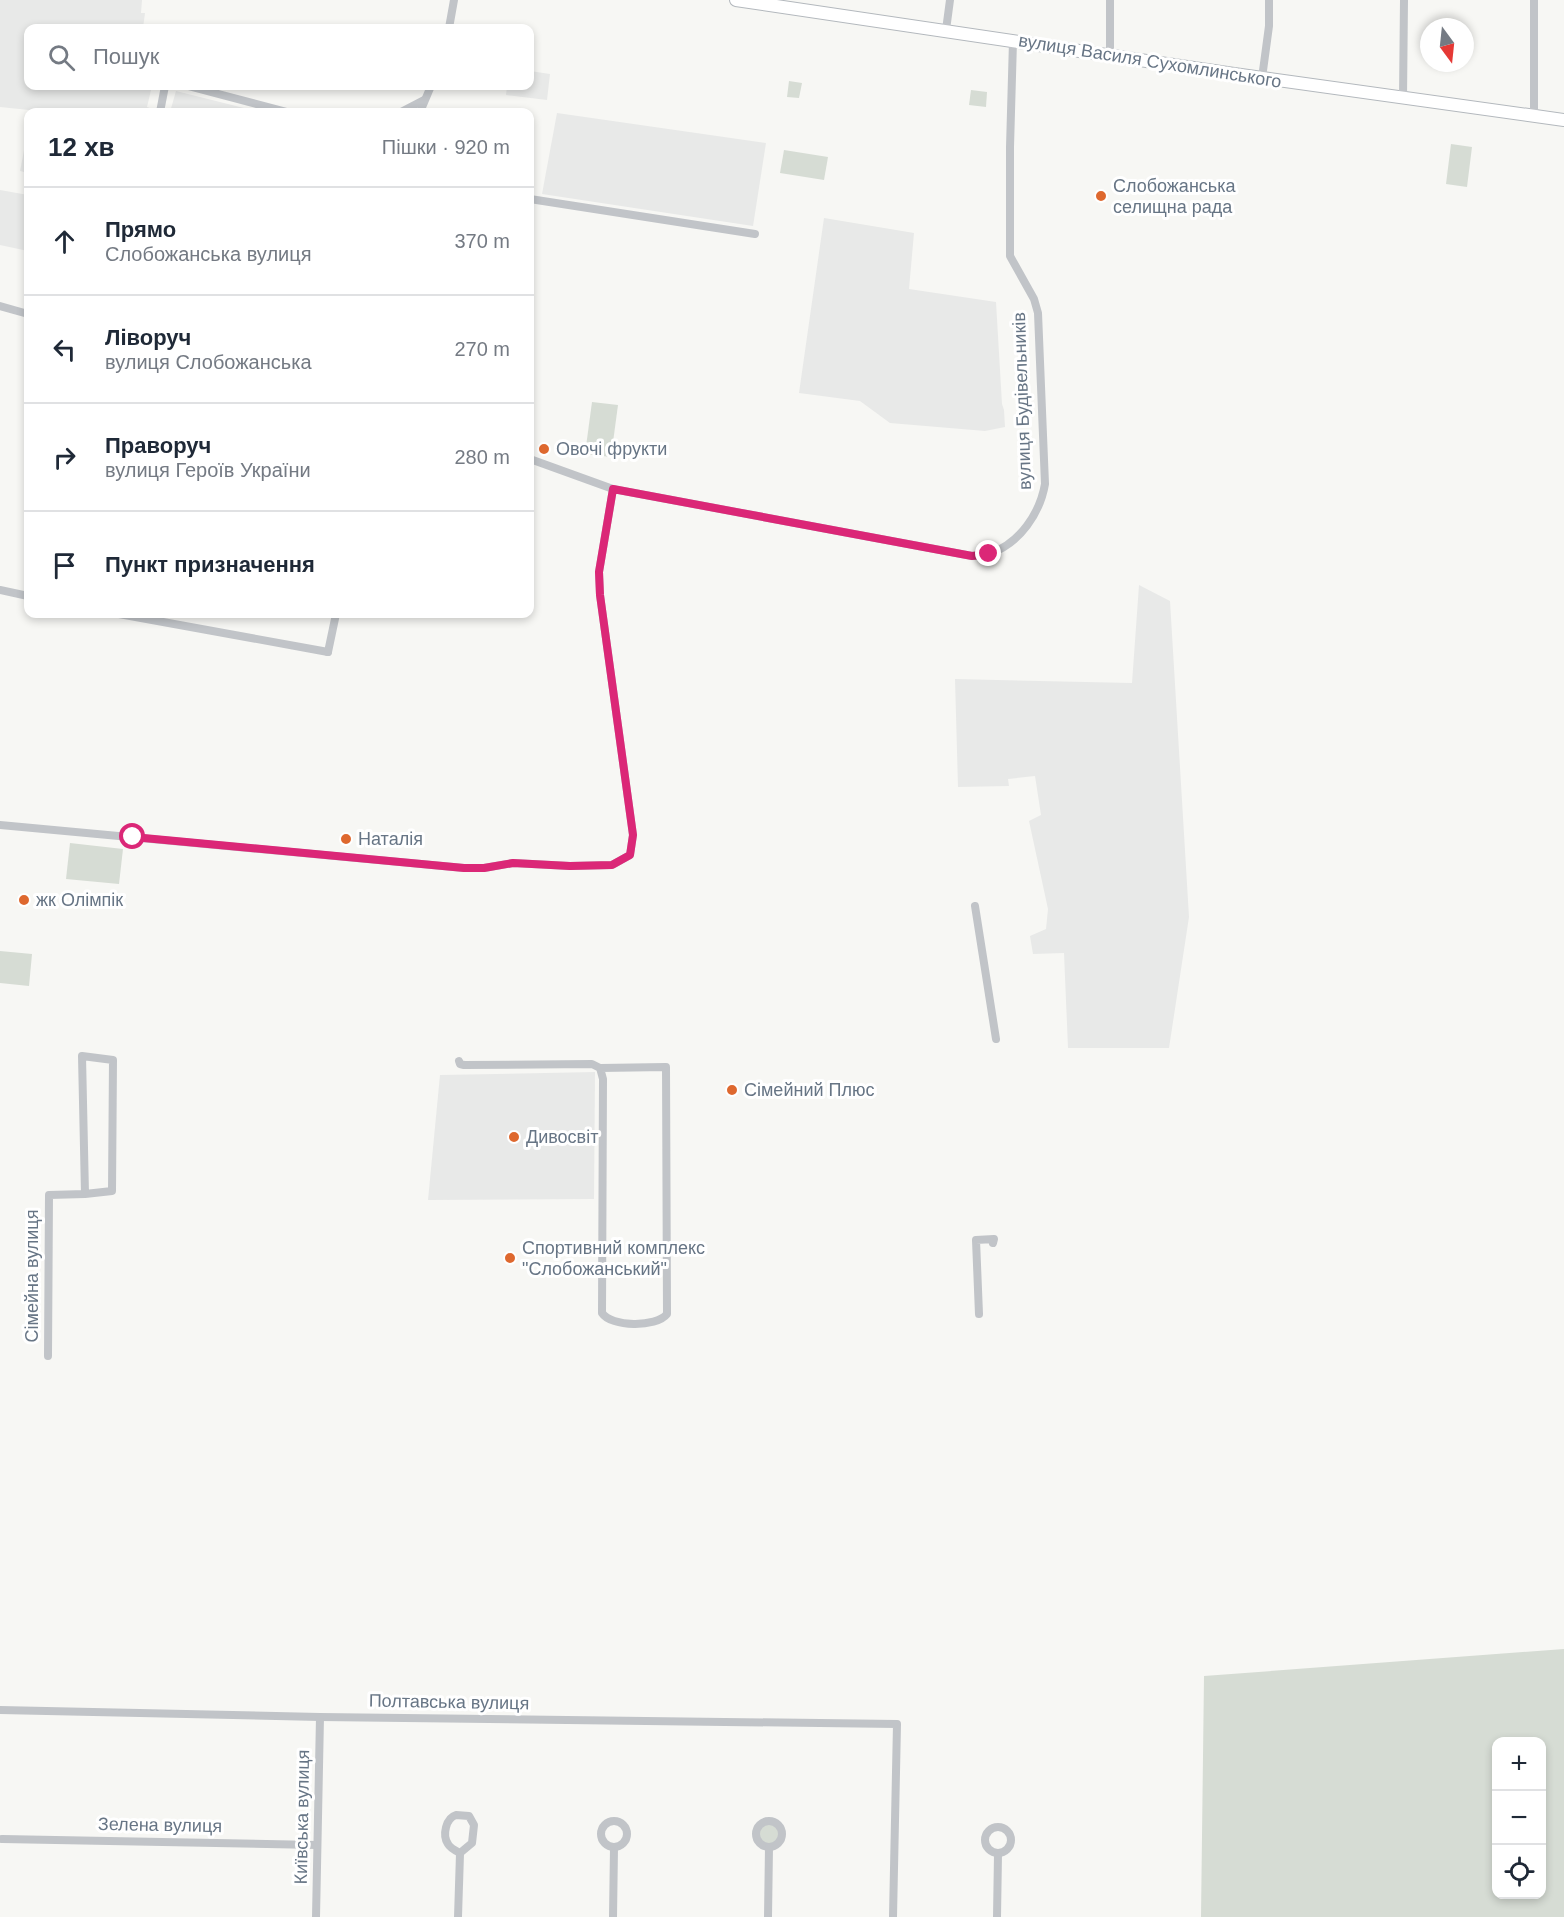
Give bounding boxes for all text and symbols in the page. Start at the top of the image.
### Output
north arrow [1420,18,1474,72]
search box [24,24,534,90]
street label: вулиця Василя Сухомлинського [1017,30,1283,92]
icon: search [45,41,78,74]
text: Пошук [93,44,159,69]
text: 12 хв [48,132,115,162]
text: Пішки · 920 m [382,136,510,158]
place label: Слобожанська селищна рада [1113,176,1236,217]
marker: Слобожанська селищна рада [1094,189,1108,203]
text: Прямо [105,217,176,242]
icon: ahead [48,225,81,258]
text: 370 m [454,230,510,252]
text: Слобожанська вулиця [105,243,312,265]
street label: вулиця Будівельників [1009,312,1035,490]
text: Ліворуч [105,325,191,350]
icon: left [48,333,81,366]
text: 270 m [454,338,510,360]
text: вулиця Слобожанська [105,351,312,373]
text: Праворуч [105,433,211,458]
place label: Овочі фрукти [556,439,667,459]
icon: right [48,441,81,474]
marker: Овочі фрукти [537,442,551,456]
text: 280 m [454,446,510,468]
text: вулиця Героїв України [105,459,311,481]
route end [975,540,1001,566]
icon: arrive [48,549,81,582]
text: Пункт призначення [105,552,315,577]
route start [119,823,145,849]
place label: Наталія [358,829,423,849]
marker: Наталія [339,832,353,846]
place label: жк Олімпік [36,890,123,910]
marker: жк Олімпік [17,893,31,907]
place label: Сімейний Плюс [744,1080,874,1100]
marker: Сімейний Плюс [725,1083,739,1097]
place label: Дивосвіт [526,1127,598,1147]
marker: Дивосвіт [507,1130,521,1144]
street label: Сімейна вулиця [22,1210,42,1342]
place label: Спортивний комплекс "Слобожанський" [522,1238,705,1279]
marker: Спортивний комплекс "Слобожанський" [503,1251,517,1265]
street label: Полтавська вулиця [369,1691,529,1713]
map controls [1492,1737,1546,1899]
button: + [1492,1737,1546,1791]
street label: Київська вулиця [291,1749,313,1885]
button: − [1492,1791,1546,1845]
street label: Зелена вулиця [98,1814,222,1836]
button: locate [1492,1845,1546,1899]

